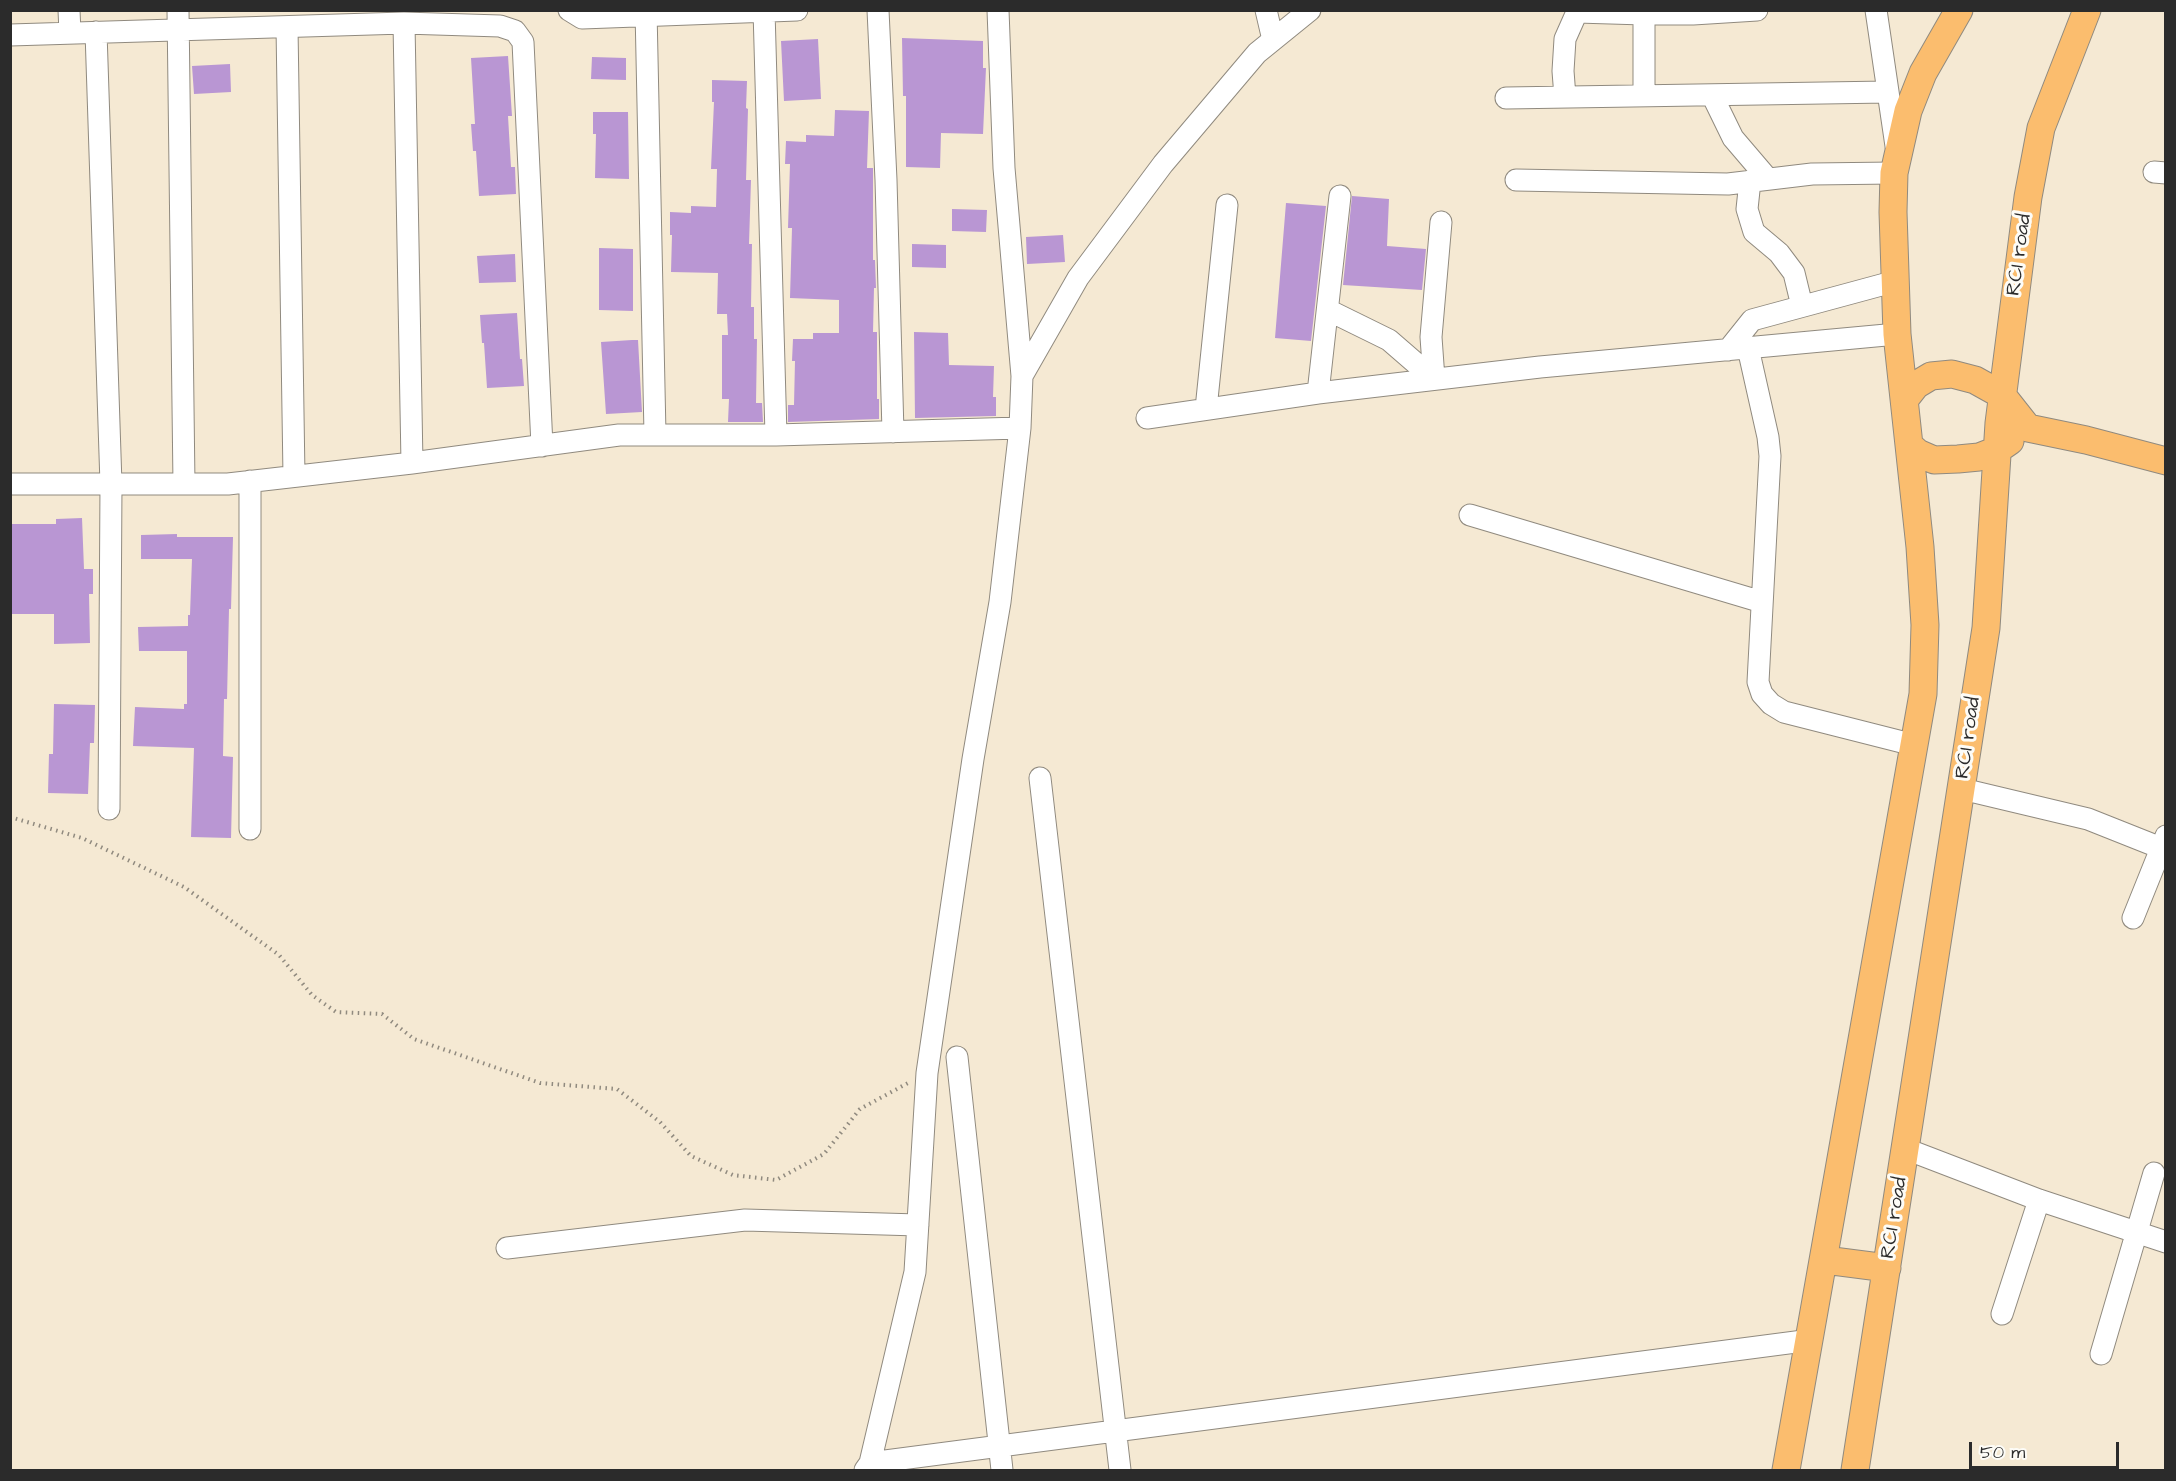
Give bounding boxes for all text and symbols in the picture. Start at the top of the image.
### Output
street label: RCI road [2002,213,2038,297]
street label: RCI road [1951,696,1987,780]
street label: RCI road [1877,1176,1913,1260]
scale bar [1972,1430,2122,1468]
text: 50 m [1980,1440,2025,1465]

